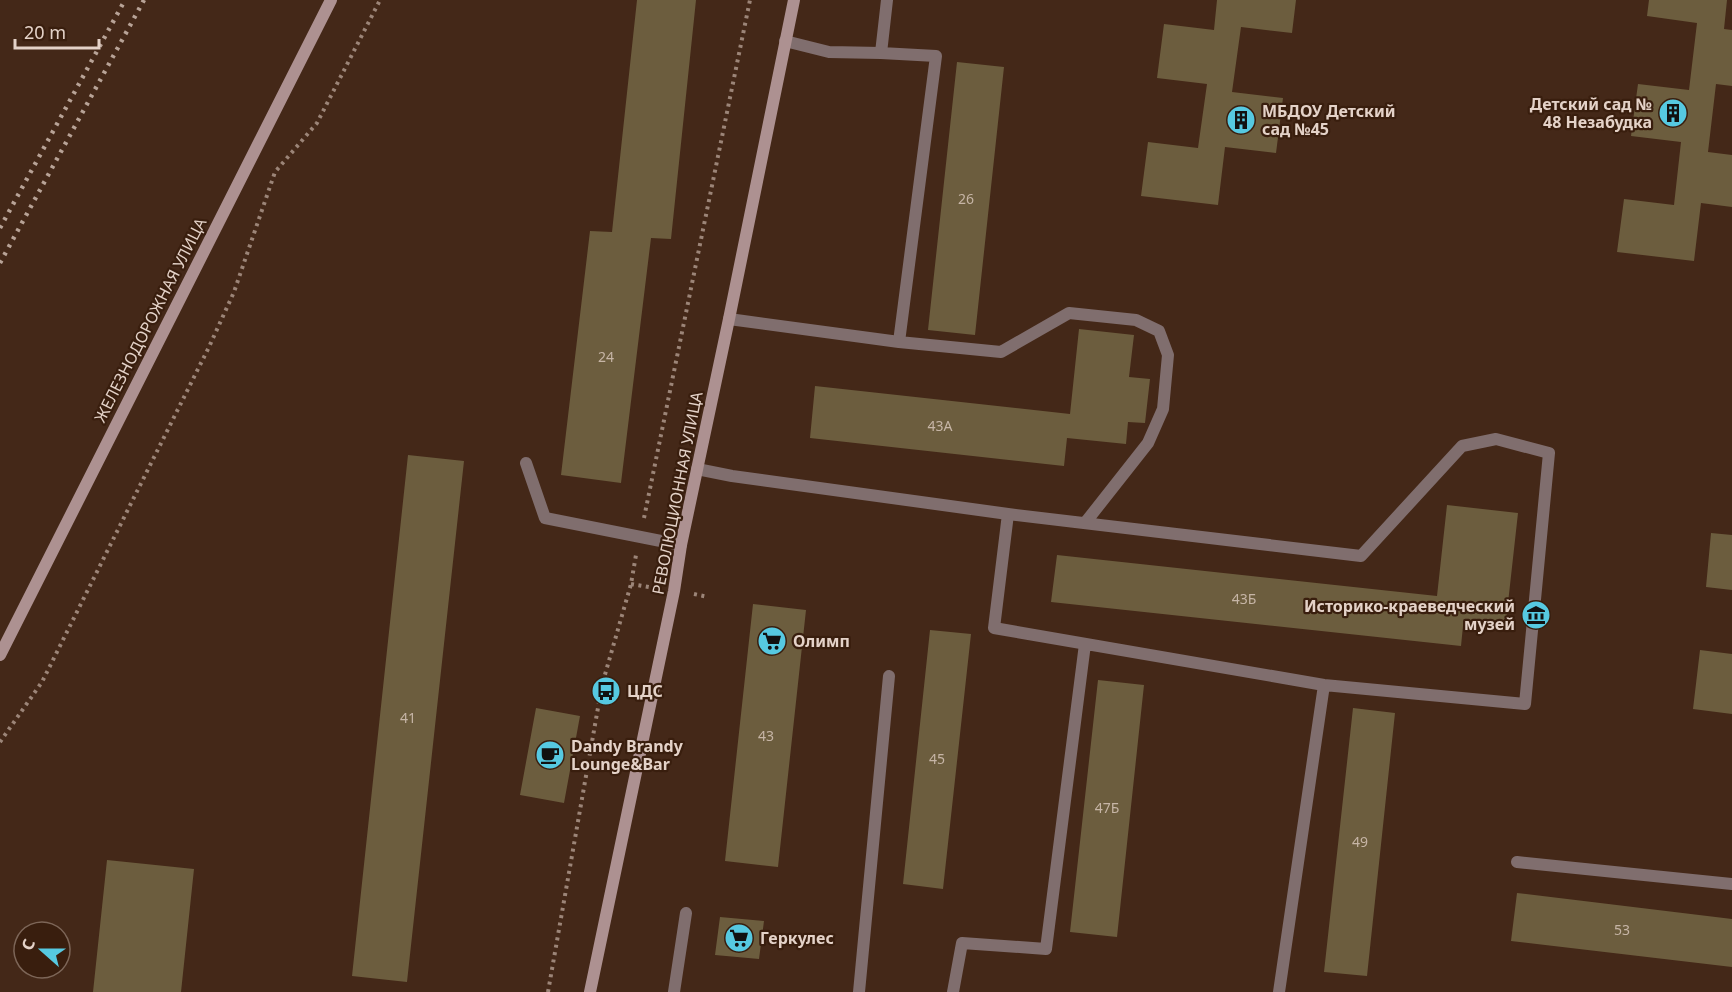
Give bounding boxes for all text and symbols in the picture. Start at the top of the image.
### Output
scale bar [15,12,99,50]
text: 20 m [24,20,66,44]
place label: Детский сад № 48 Незабудка [1530,93,1652,133]
building icon: Детский сад № 48 Незабудка [1657,97,1689,129]
place label: МБДОУ Детский сад №45 [1262,100,1396,140]
building icon: МБДОУ Детский сад №45 [1225,104,1257,136]
house number: 26 [958,189,974,208]
street label: ЖЕЛЕЗНОДОРОЖНАЯ УЛИЦА [89,213,212,426]
house number: 24 [598,347,614,366]
street label: РЕВОЛЮЦИОННАЯ УЛИЦА [647,389,708,596]
house number: 43А [928,416,953,435]
house number: 43Б [1232,589,1256,608]
place label: Историко-краеведческий музей [1304,595,1515,635]
museum icon: Историко-краеведческий музей [1520,599,1552,631]
supermarket icon: Олимп [756,625,788,657]
place label: Олимп [793,630,850,652]
bus stop icon: ЦДС [590,675,622,707]
place label: ЦДС [627,680,663,702]
house number: 41 [400,708,416,727]
house number: 43 [758,726,774,745]
place label: Dandy Brandy Lounge&Bar [571,735,684,775]
cafe icon: Dandy Brandy Lounge&Bar [534,739,566,771]
house number: 45 [929,749,945,768]
house number: 47Б [1095,798,1119,817]
house number: 49 [1352,832,1368,851]
north arrow [12,920,72,980]
house number: 53 [1614,920,1630,939]
supermarket icon: Геркулес [723,922,755,954]
place label: Геркулес [760,927,834,949]
text: С [16,936,40,953]

